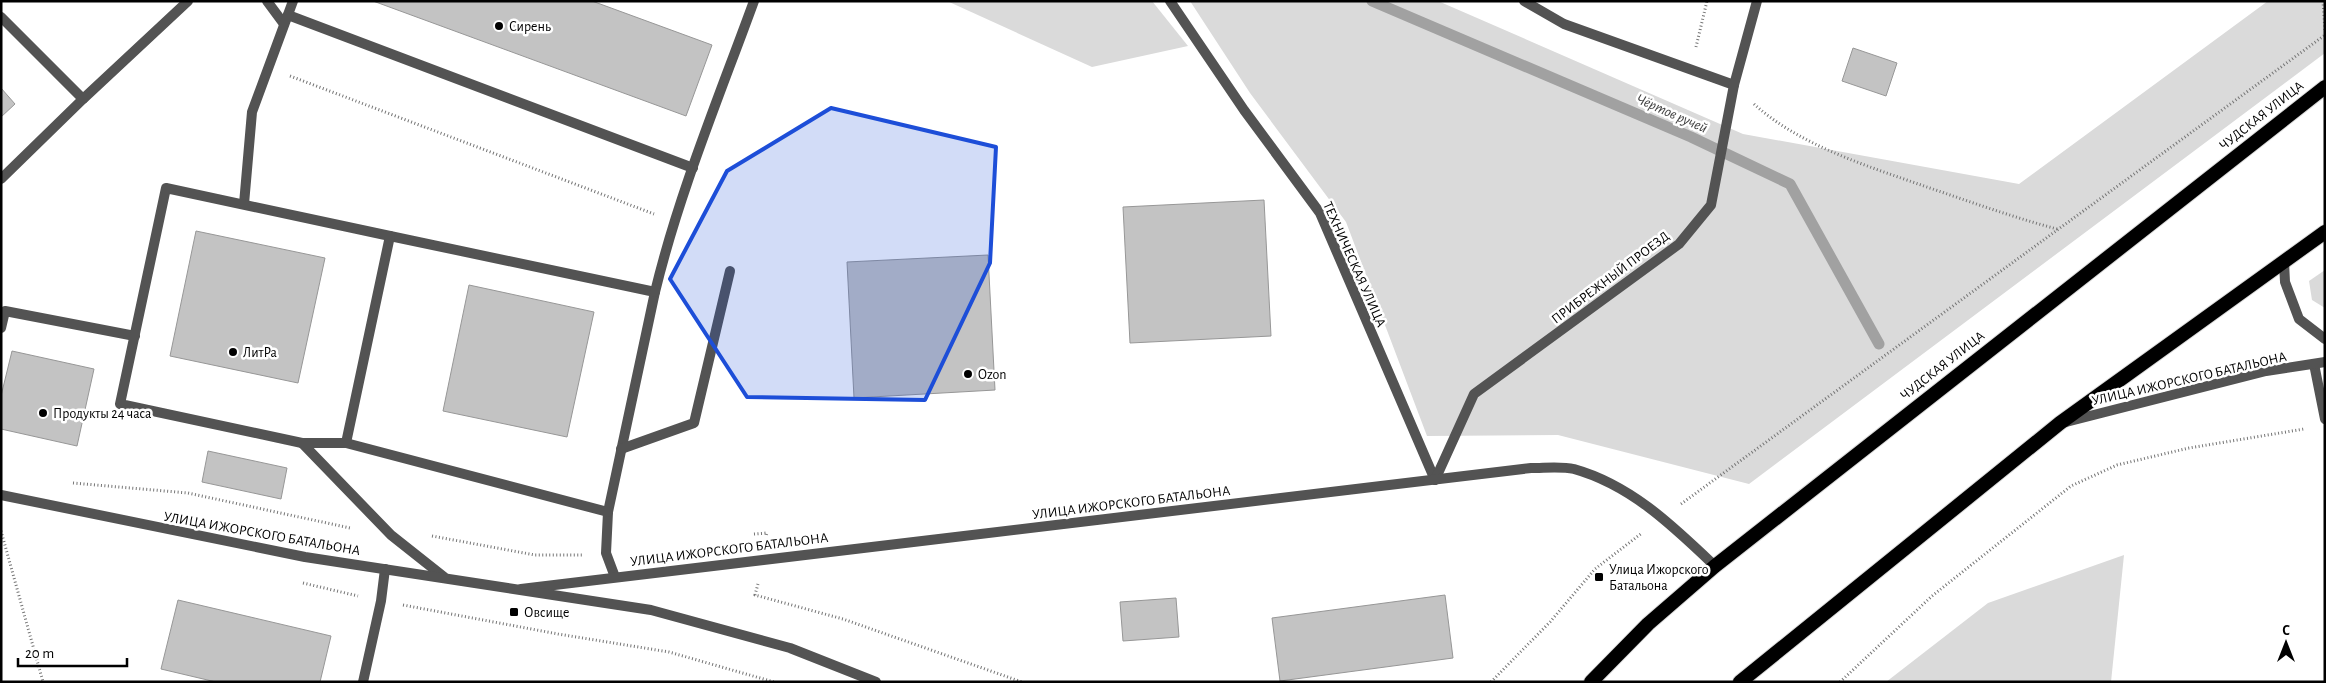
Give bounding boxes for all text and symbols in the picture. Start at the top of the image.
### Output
marker: Сирень [493,20,505,32]
place label: Сирень [509,20,551,34]
street label: ЧУДСКАЯ УЛИЦА [2217,79,2306,153]
water label: Чёртов ручей [1634,91,1710,136]
street label: ТЕХНИЧЕСКАЯ УЛИЦА [1320,200,1388,329]
street label: ПРИБРЕЖНЫЙ ПРОЕЗД [1548,228,1672,327]
street label: ЧУДСКАЯ УЛИЦА [1898,329,1987,403]
marker: ЛитРа [227,346,239,358]
place label: ЛитРа [243,346,278,360]
street label: УЛИЦА ИЖОРСКОГО БАТАЛЬОНА [2090,350,2288,408]
marker: Ozon [962,368,974,380]
place label: Ozon [978,368,1006,382]
marker: Продукты 24 часа [37,407,49,419]
place label: Продукты 24 часа [53,407,152,421]
street label: УЛИЦА ИЖОРСКОГО БАТАЛЬОНА [1031,484,1231,522]
street label: УЛИЦА ИЖОРСКОГО БАТАЛЬОНА [162,510,361,558]
street label: УЛИЦА ИЖОРСКОГО БАТАЛЬОНА [629,531,829,569]
place label: Улица Ижорского Батальона [1609,563,1709,593]
marker: Улица Ижорского Батальона [1593,571,1605,583]
marker: Овсище [508,606,520,618]
place label: Овсище [524,606,569,620]
north arrow [2261,618,2311,668]
text: С [2282,624,2290,638]
scale bar [18,636,126,668]
text: 20 m [25,646,54,661]

